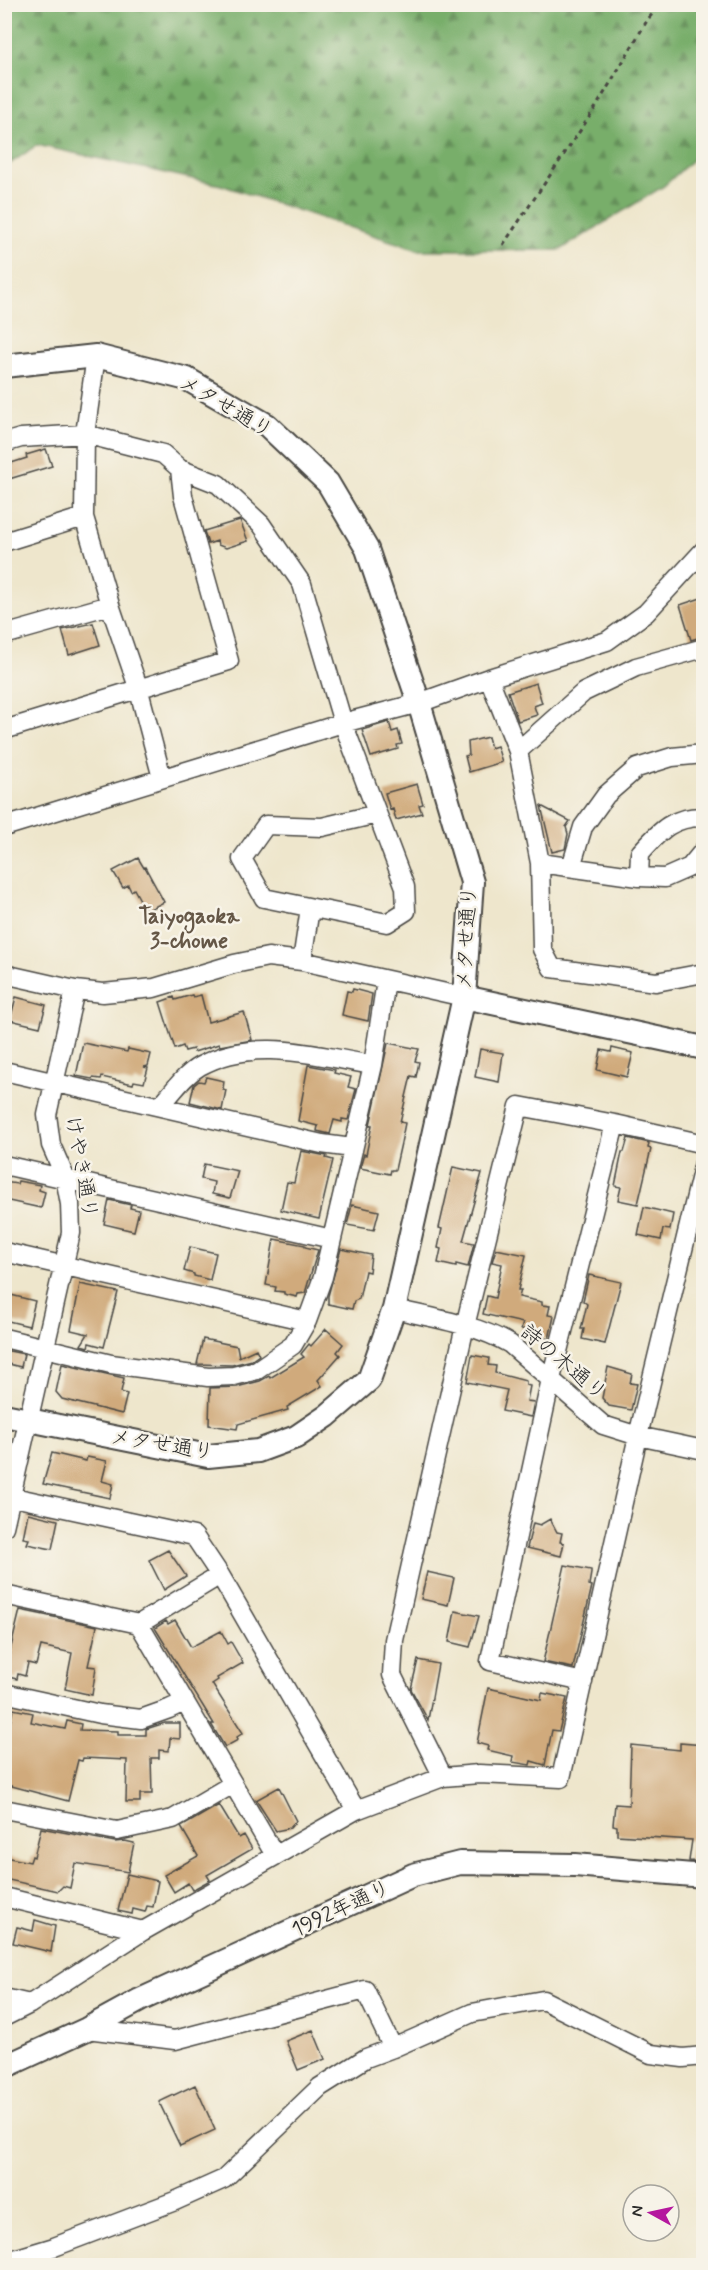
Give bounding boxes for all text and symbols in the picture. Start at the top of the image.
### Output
street label: メタせ通り [173,368,278,445]
street label: メタせ通り [450,885,484,991]
district label: Taiyogaoka 3-chome [138,903,240,956]
street label: けやき通り [58,1113,104,1221]
street label: 詩の木通り [514,1318,613,1407]
street label: メタせ通り [108,1423,216,1467]
street label: 1992年通り [287,1874,395,1944]
north arrow [621,2183,681,2243]
text: N [626,2204,649,2218]

